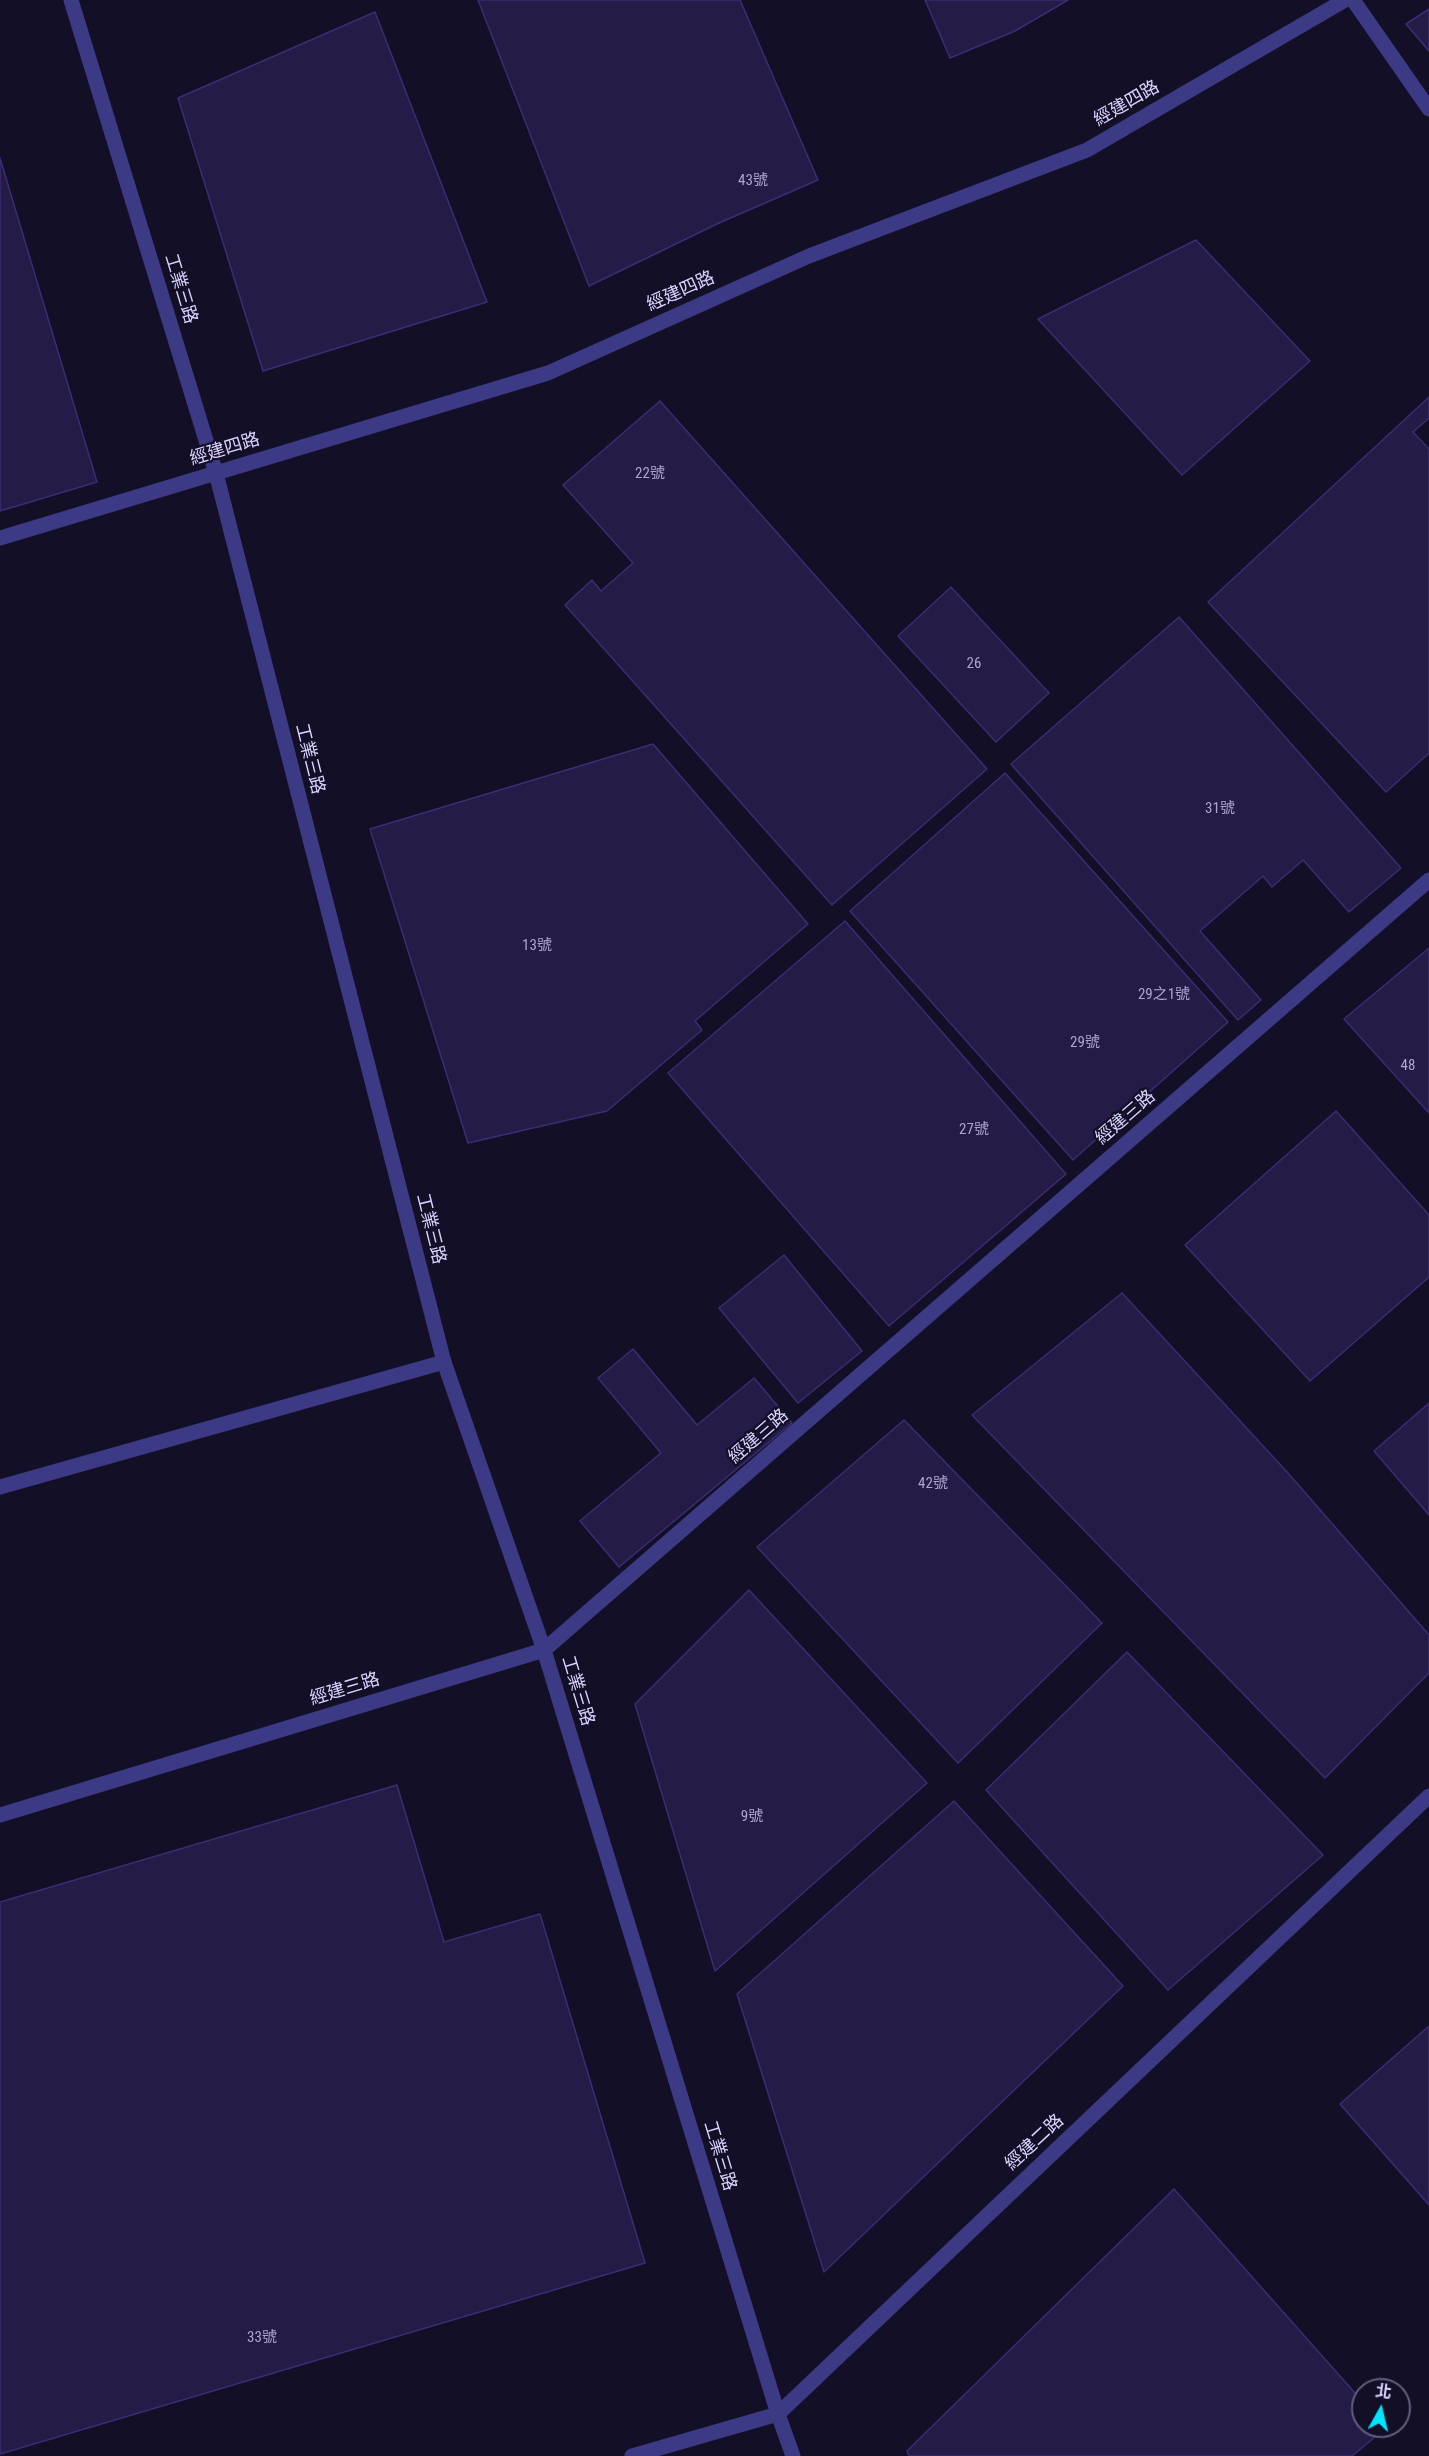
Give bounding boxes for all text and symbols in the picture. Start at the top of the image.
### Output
street label: 經建四路 [1090,77,1164,131]
house number: 43號 [738,172,768,190]
street label: 工業三路 [159,251,201,327]
street label: 經建四路 [644,267,718,317]
street label: 經建四路 [187,429,263,471]
house number: 22號 [635,465,665,483]
house number: 26 [967,655,981,673]
street label: 工業三路 [290,721,328,797]
house number: 31號 [1205,800,1235,818]
house number: 13號 [522,937,552,955]
house number: 29之1號 [1138,986,1190,1004]
house number: 29號 [1070,1034,1100,1052]
house number: 48 [1401,1057,1415,1075]
street label: 經建三路 [1092,1086,1160,1150]
house number: 27號 [959,1121,989,1139]
street label: 工業三路 [411,1191,449,1267]
street label: 經建三路 [725,1405,793,1469]
house number: 42號 [918,1475,948,1493]
street label: 工業三路 [556,1653,598,1729]
street label: 經建三路 [307,1669,383,1711]
house number: 9號 [741,1808,763,1826]
street label: 經建二路 [1001,2111,1069,2175]
street label: 工業三路 [698,2118,740,2194]
house number: 33號 [247,2329,277,2347]
north arrow [1351,2378,1411,2438]
text: 北 [1374,2381,1393,2402]

